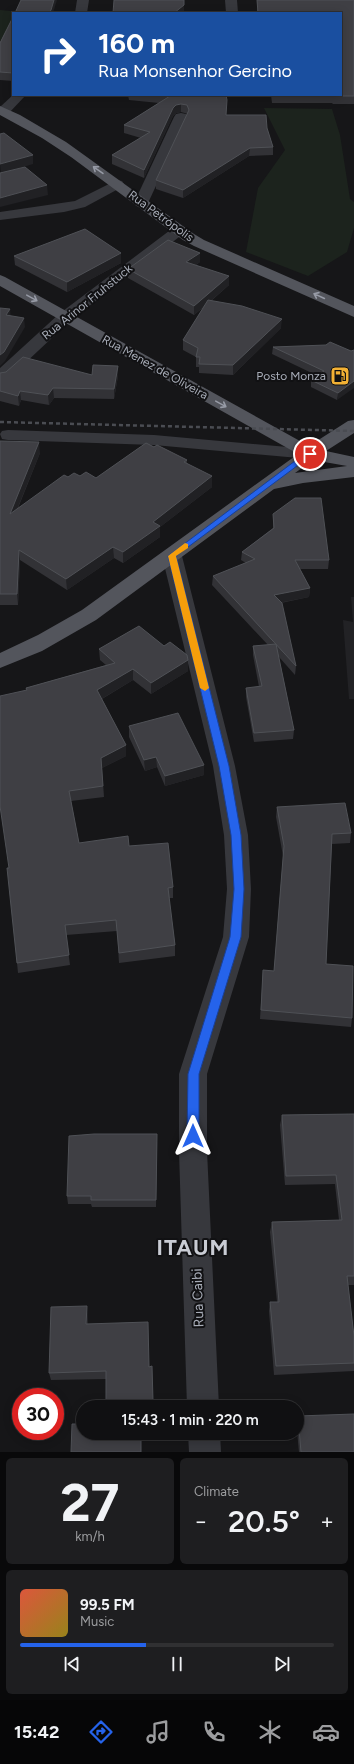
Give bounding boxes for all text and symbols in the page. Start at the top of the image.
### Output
text: 160 m [98,26,175,60]
icon: right [32,28,84,80]
text: Rua Monsenhor Gercino [98,60,292,82]
one-way arrow [92,166,103,174]
street label: Rua Petrópolis [126,188,197,245]
street label: Rua Arinor Fruhstuck [39,261,135,343]
one-way arrow [313,292,325,299]
one-way arrow [26,295,38,303]
street label: Rua Menez de Oliveira [100,332,210,402]
fuel station icon: Posto Monza [329,365,351,387]
place label: Posto Monza [256,369,326,383]
one-way arrow [215,401,227,409]
pin [293,437,327,471]
icon: arrive [299,443,321,465]
position arrow [172,1115,214,1157]
district label: ITAUM [157,1234,229,1261]
street label: Rua Caibi [188,1268,208,1328]
speed limit sign: 30 [12,1388,64,1440]
text: 15:43 · 1 min · 220 m [121,1411,259,1429]
text: 27 [60,1472,120,1534]
text: Climate [194,1484,239,1499]
text: 20.5° [228,1503,300,1540]
text: − [194,1508,208,1535]
text: + [320,1508,334,1535]
text: km/h [75,1529,105,1544]
text: 99.5 FM [80,1596,135,1614]
text: Music [80,1614,114,1629]
icon: previous [61,1653,83,1675]
icon: pause [166,1653,188,1675]
icon: next [271,1653,293,1675]
icon: directions [87,1718,115,1746]
icon: music [144,1718,172,1746]
icon: phone [200,1718,228,1746]
icon: climate [256,1718,284,1746]
icon: car [312,1718,340,1746]
text: 15:42 [14,1721,59,1743]

